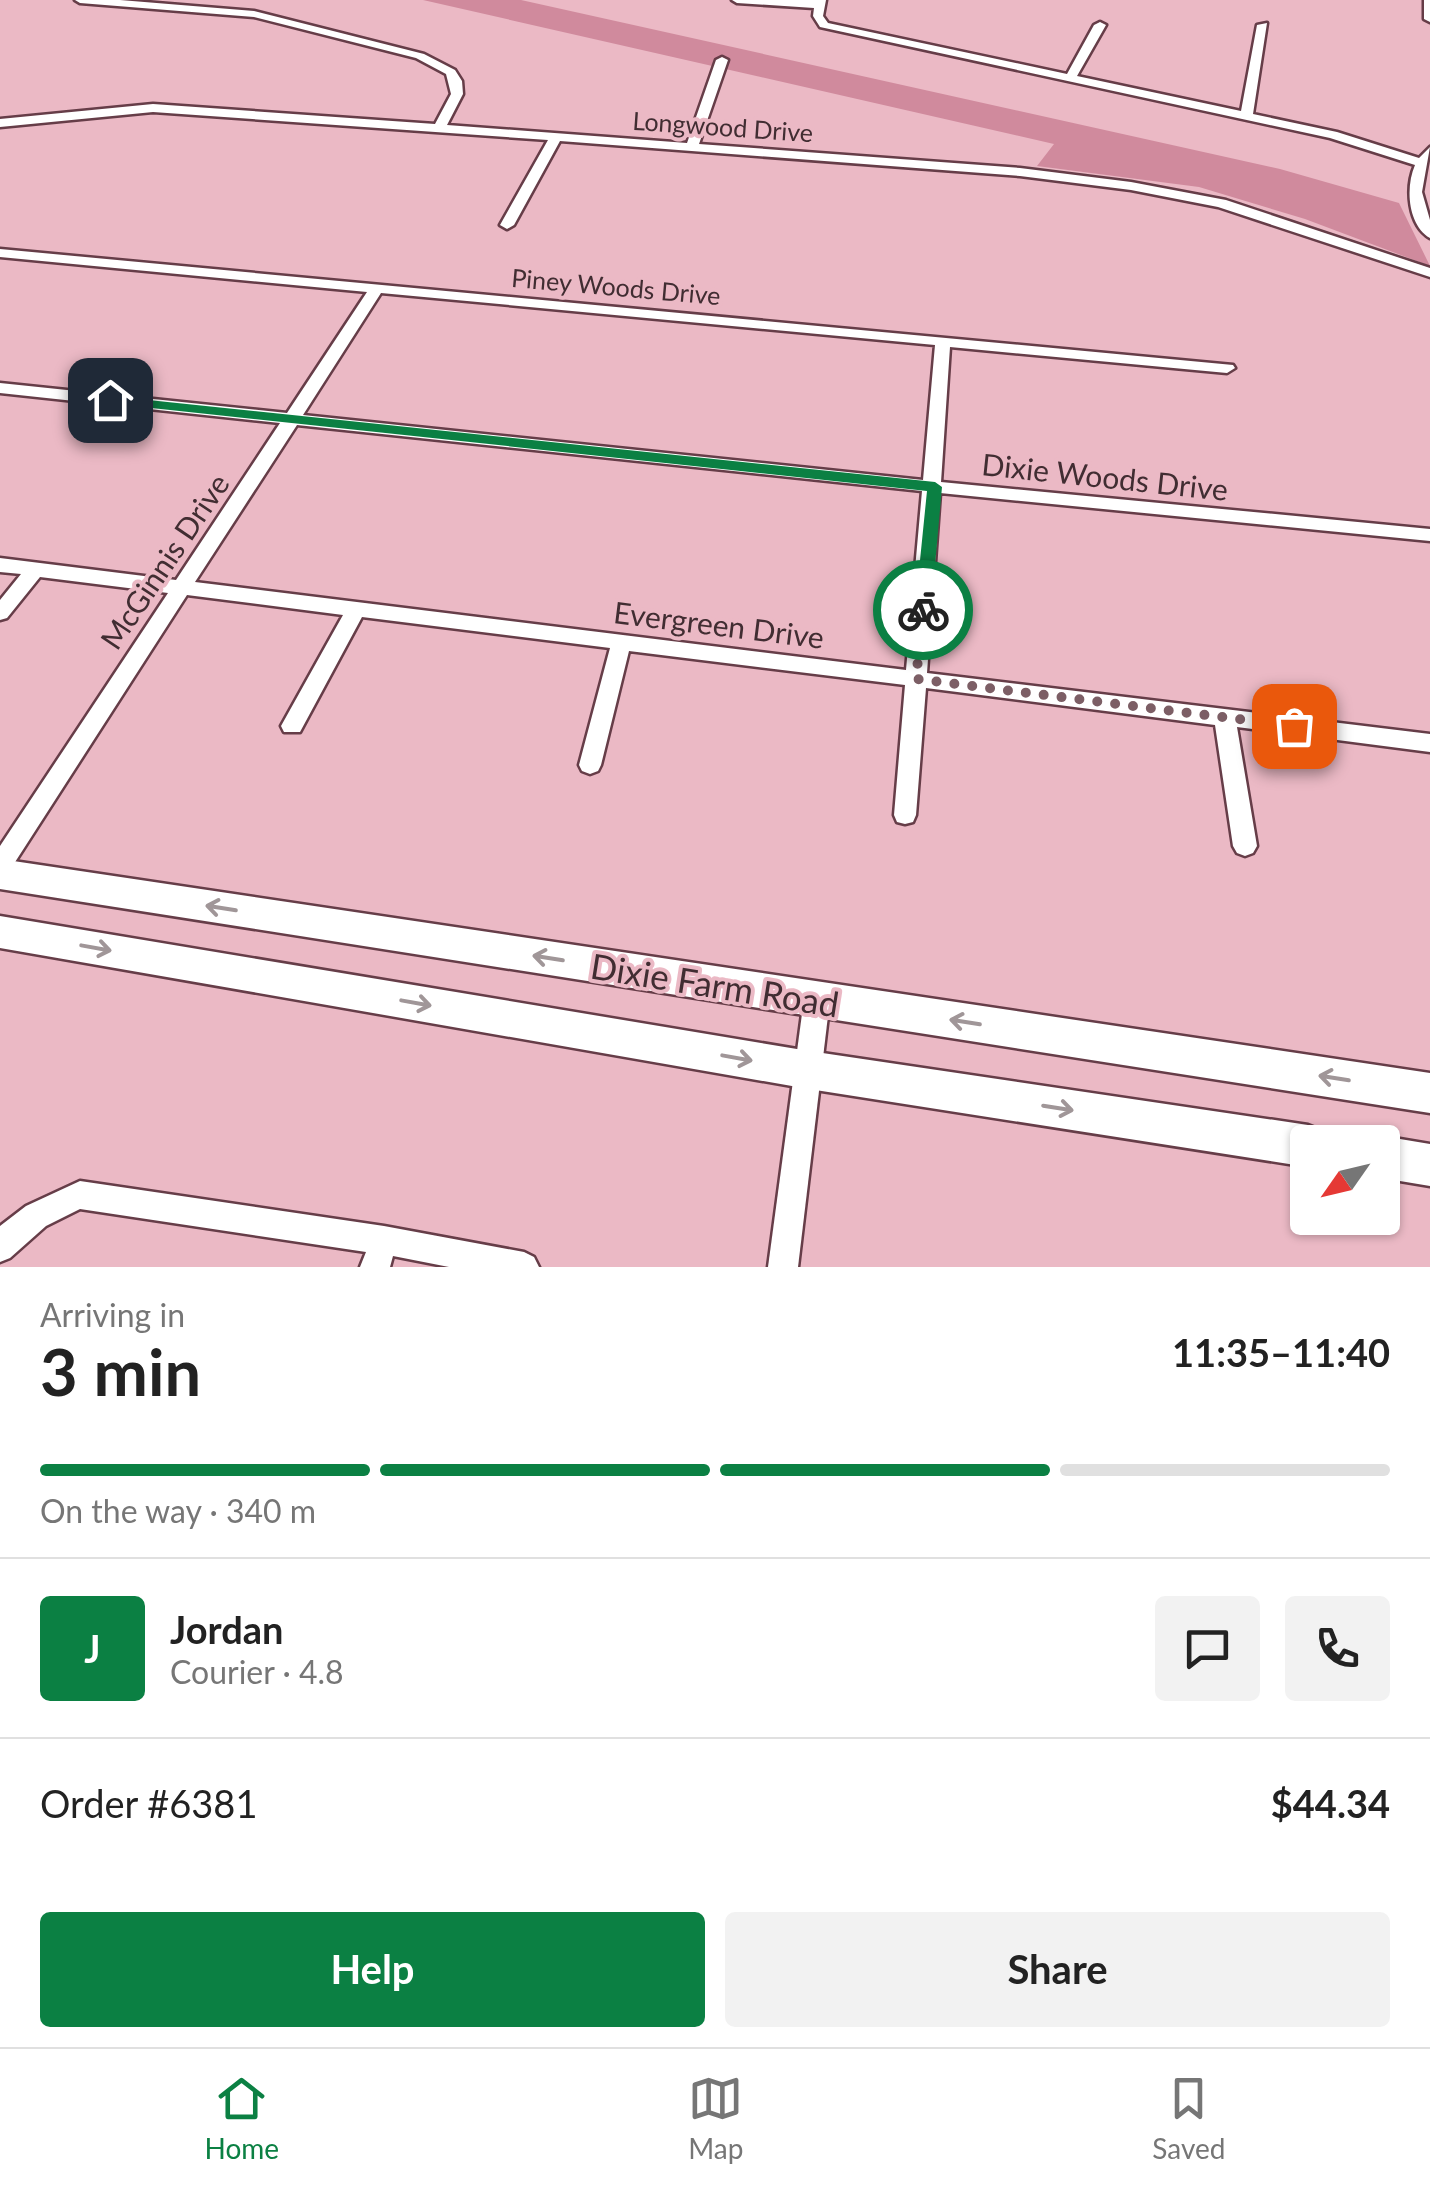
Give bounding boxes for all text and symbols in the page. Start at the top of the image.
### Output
street label: Longwood Drive [632,105,814,147]
street label: Piney Woods Drive [510,262,722,310]
pin [68,358,153,443]
icon: home [83,373,138,428]
street label: Dixie Woods Drive [980,445,1230,507]
street label: McGinnis Drive [92,467,236,655]
courier [873,560,973,660]
icon: bike [896,583,951,638]
street label: Evergreen Drive [612,593,826,655]
pin [1252,684,1337,769]
icon: bag [1267,699,1322,754]
one-way arrow [205,899,238,917]
one-way arrow [79,939,112,958]
street label: Dixie Farm Road [588,944,842,1024]
one-way arrow [532,949,565,967]
one-way arrow [400,994,432,1013]
one-way arrow [950,1012,982,1030]
one-way arrow [720,1049,753,1068]
one-way arrow [1318,1068,1350,1087]
one-way arrow [1041,1099,1074,1118]
north arrow [1290,1125,1400,1235]
map controls [1290,1125,1400,1235]
text: Arriving in [40,1295,185,1334]
text: 11:35–11:40 [1172,1329,1390,1375]
text: 3 min [40,1332,201,1410]
text: On the way · 340 m [40,1491,316,1530]
button: chat [1155,1596,1260,1701]
button: phone [1285,1596,1390,1701]
text: Jordan [170,1606,283,1652]
text: J [84,1625,101,1671]
text: Courier · 4.8 [170,1652,344,1691]
text: Order #6381 [40,1780,257,1826]
text: $44.34 [1271,1780,1390,1826]
button: Help [40,1912,705,2027]
button: Share [725,1912,1390,2027]
tab: Home [205,2071,279,2165]
tab: Map [688,2071,743,2165]
tab: Saved [1152,2071,1225,2165]

